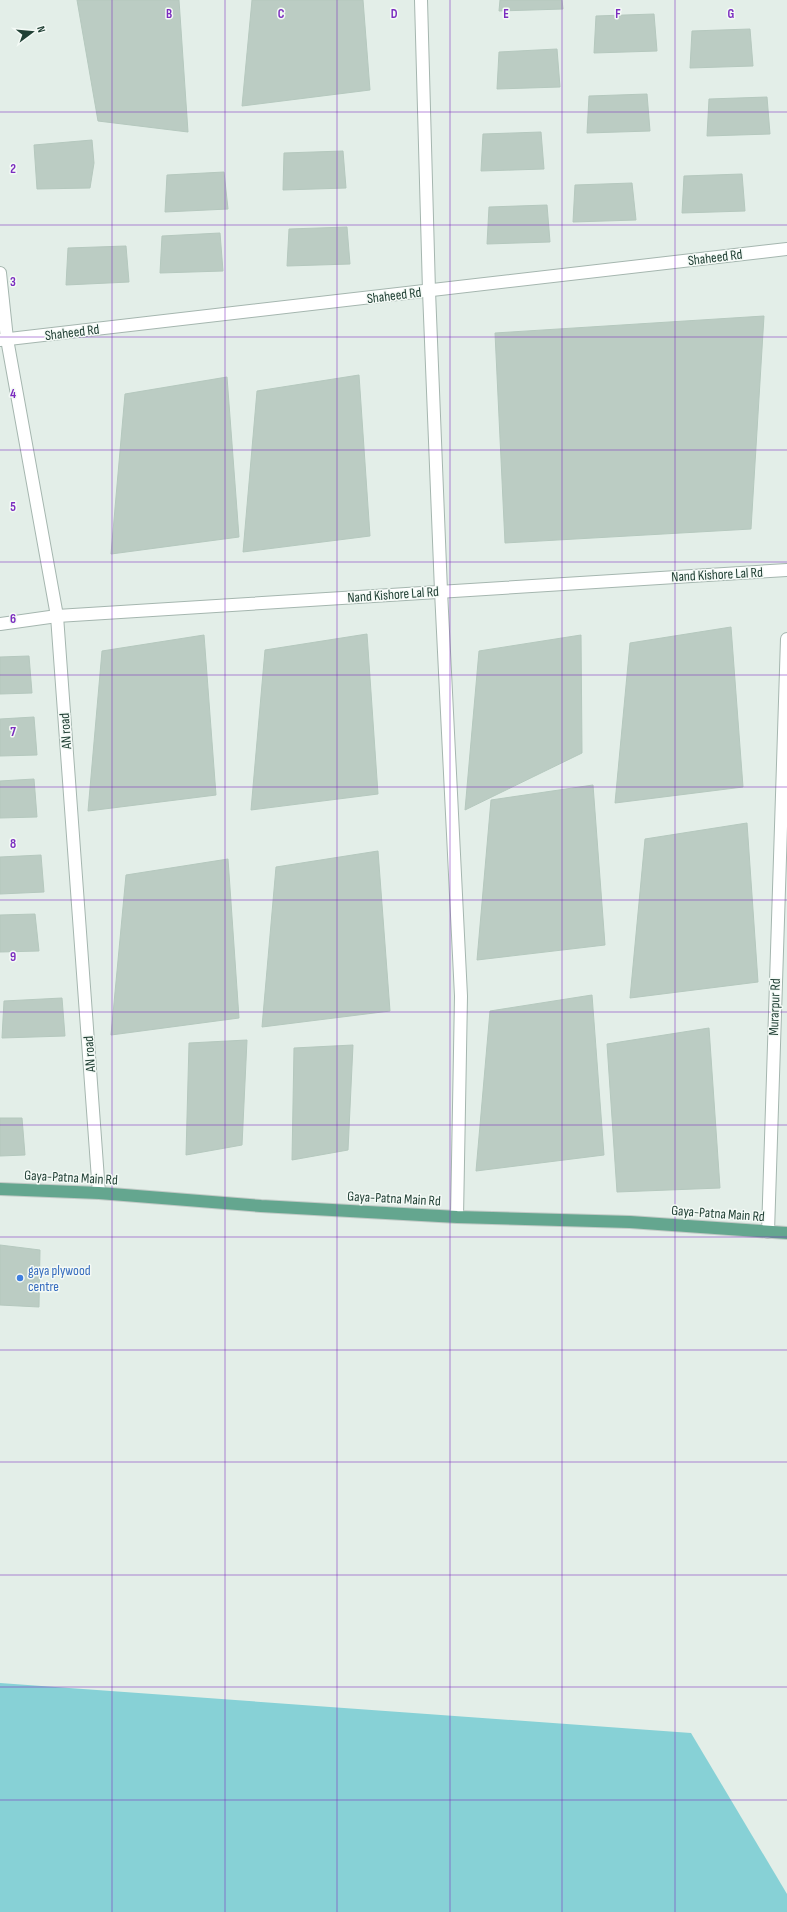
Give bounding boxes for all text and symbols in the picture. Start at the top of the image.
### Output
text: B [166,6,172,22]
text: C [278,6,285,22]
text: D [391,6,398,22]
text: E [503,6,509,22]
text: F [615,6,621,22]
text: G [728,6,735,22]
north arrow [12,12,52,52]
text: N [34,25,48,34]
text: 2 [10,161,16,177]
street label: Shaheed Rd [687,246,743,269]
text: 3 [10,274,16,290]
street label: Shaheed Rd [366,284,422,307]
street label: Shaheed Rd [44,321,100,344]
text: 4 [10,386,16,402]
text: 5 [10,499,16,515]
street label: Nand Kishore Lal Rd [671,564,763,585]
street label: Nand Kishore Lal Rd [347,583,439,606]
text: 6 [10,611,16,627]
street label: AN road [56,712,75,751]
text: 7 [10,724,16,740]
text: 8 [10,836,16,852]
text: 9 [10,949,16,965]
street label: Murarpur Rd [765,978,784,1036]
street label: AN road [80,1035,99,1074]
street label: Gaya-Patna Main Rd [24,1167,118,1188]
street label: Gaya-Patna Main Rd [347,1188,441,1209]
street label: Gaya-Patna Main Rd [671,1202,765,1225]
place label: gaya plywood centre [28,1262,91,1295]
marker: gaya plywood centre [15,1273,25,1283]

